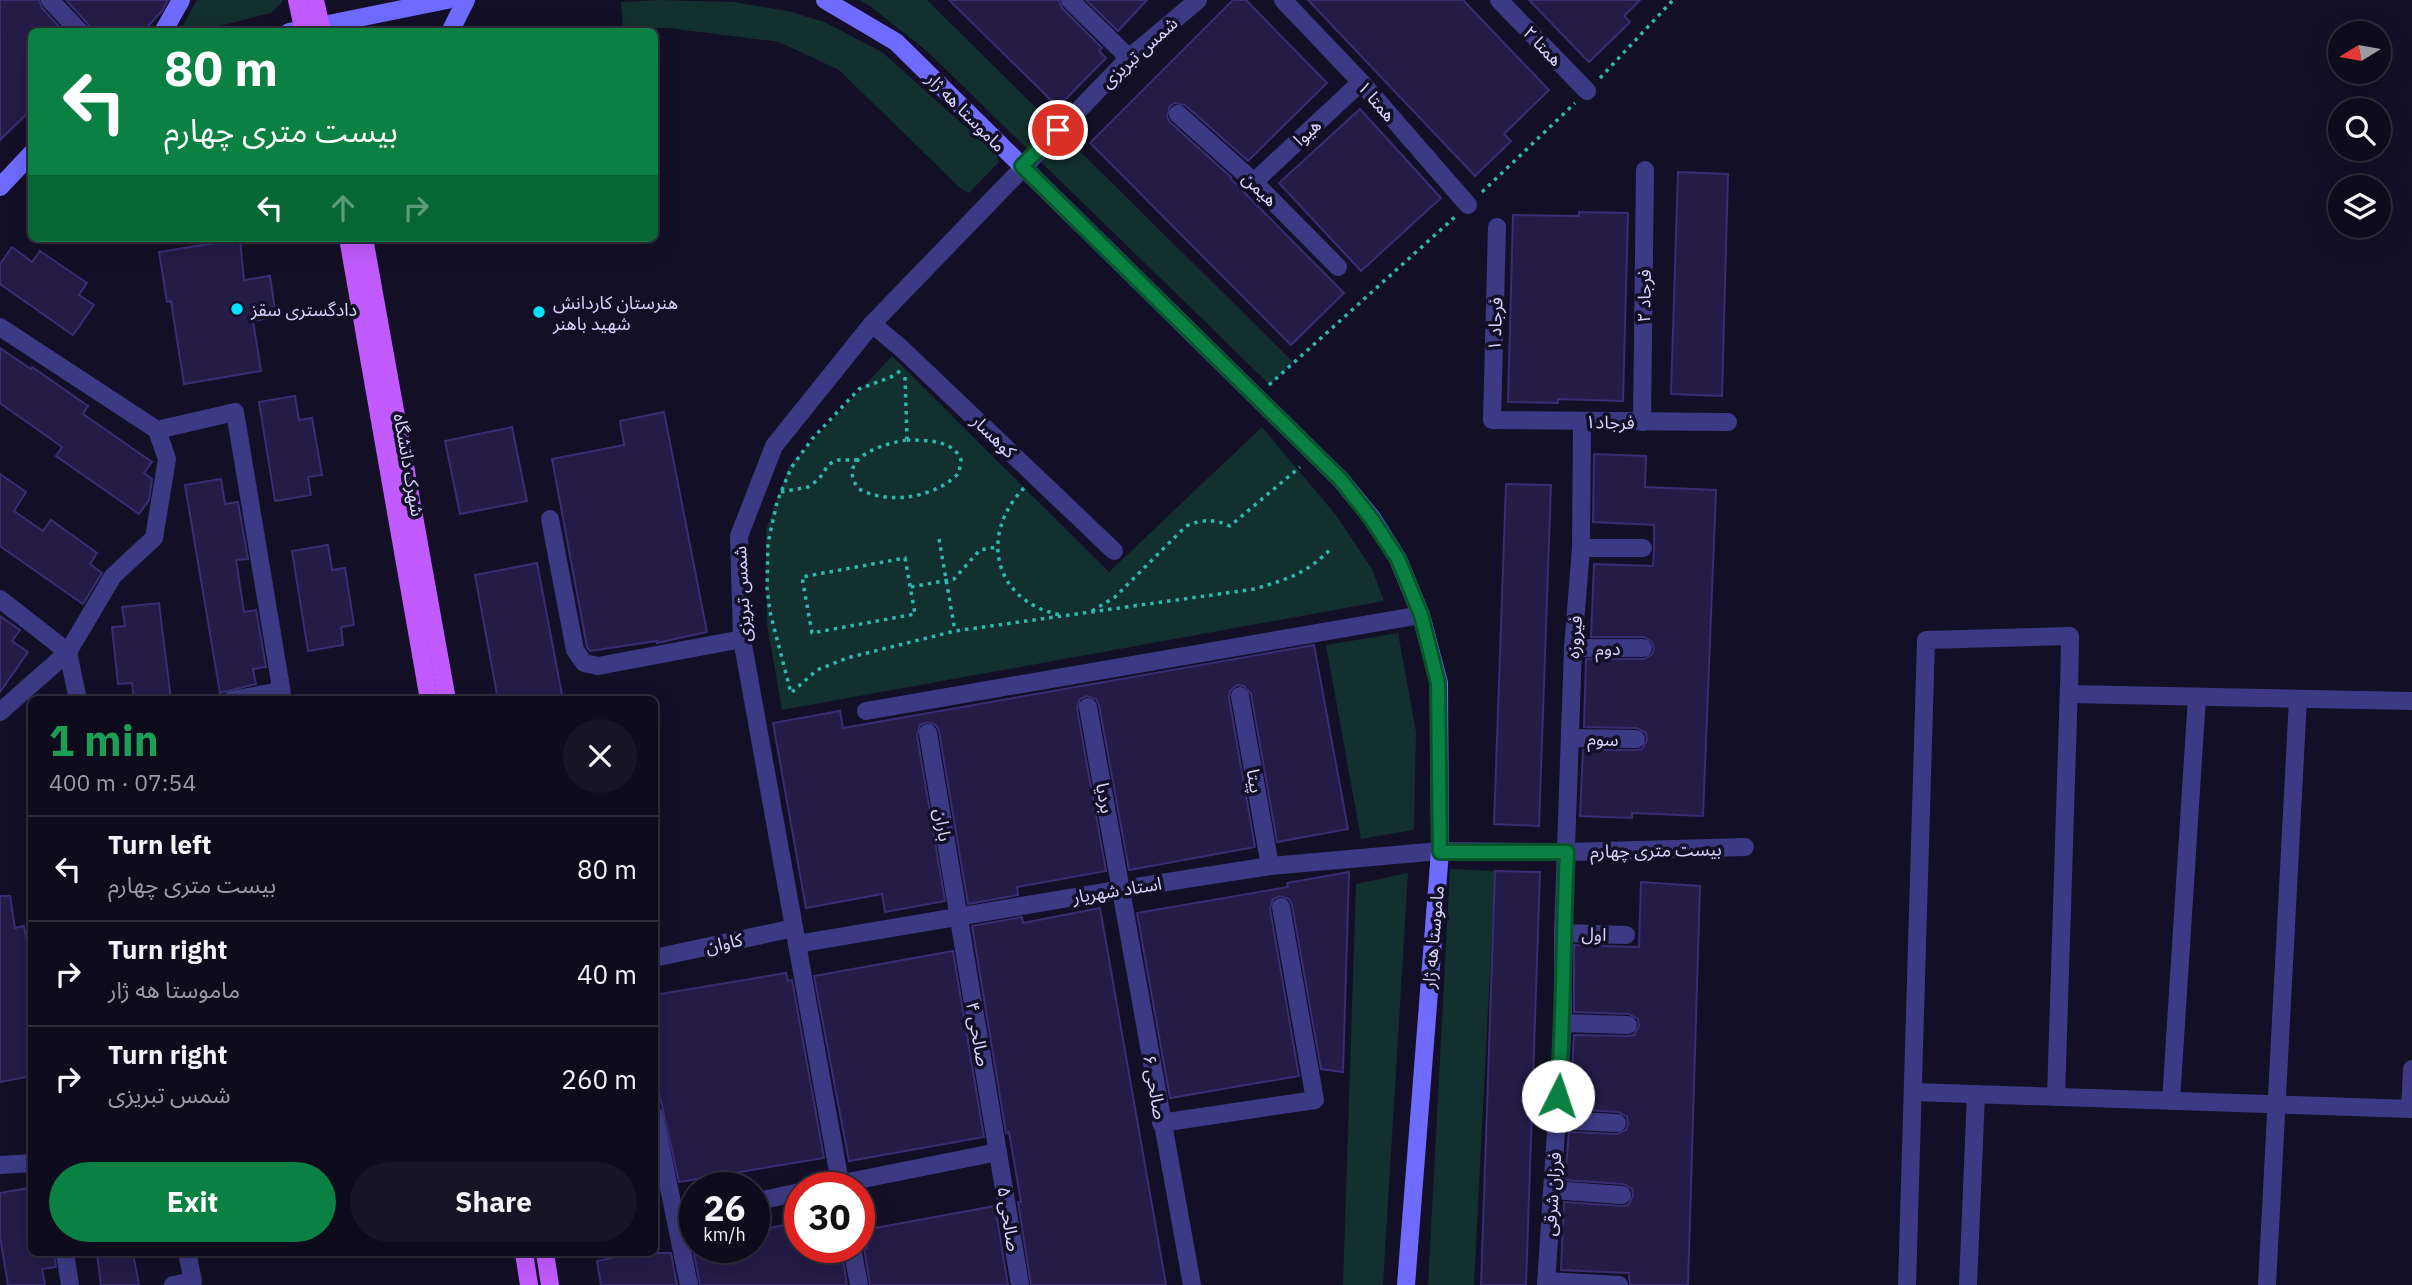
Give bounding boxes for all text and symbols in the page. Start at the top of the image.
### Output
street label: شمس تبریزی [1096,11,1182,93]
street label: همتا ۲ [1518,21,1568,71]
north arrow [2328,21,2390,84]
map controls [2328,21,2391,238]
text: 80 m [164,36,278,99]
icon: left [49,56,140,147]
street label: ماموستا هه ژار [921,67,1011,157]
street label: همتا ۱ [1353,76,1401,126]
button: search [2328,98,2391,161]
pin [1028,100,1088,160]
text: بیست متری چهارم [164,109,398,151]
icon: arrive [1039,111,1077,149]
street label: هیوا [1288,113,1326,151]
street label: هیمن [1237,167,1283,211]
button: layers [2328,175,2391,238]
icon: left [251,189,289,227]
icon: ahead [324,189,362,227]
icon: right [397,189,435,227]
street label: فرجاد ۲ [1632,269,1656,323]
place label: هنرستان کاردانش شهید باهنر [552,291,678,335]
street label: فرجاد ۱ [1483,297,1507,351]
place label: دادگستری سقز [250,298,357,321]
marker: دادگستری سقز [229,301,245,317]
marker: هنرستان کاردانش شهید باهنر [531,304,547,320]
street label: کوهسار [966,408,1022,463]
street label: فرجاد۱ [1585,410,1635,434]
street label: شهرک دانشگاه [389,412,429,518]
street label: شمس تبریزی [728,545,756,643]
street label: فیروزه [1561,615,1587,659]
street label: دوم [1595,637,1621,663]
text: 1 min [49,713,159,768]
button: close [563,719,637,793]
street label: سوم [1587,727,1619,754]
text: 400 m · 07:54 [49,767,196,797]
street label: پیتا [1241,767,1268,795]
street label: بردیا [1091,781,1119,815]
street label: باران [929,807,957,843]
text: Turn left [108,827,211,861]
street label: بیست متری چهارم [1590,837,1722,866]
icon: left [49,850,87,888]
text: 80 m [577,852,637,886]
text: بیست متری چهارم [108,869,276,899]
street label: استاد شهریار [1070,872,1163,909]
street label: ماموستا هه ژار [1417,885,1449,990]
street label: اول [1581,922,1607,946]
street label: کاوان [703,928,745,958]
text: Turn right [108,932,227,966]
icon: right [49,955,87,993]
text: 40 m [577,957,637,991]
text: ماموستا هه ژار [108,974,240,1004]
street label: صالحی ۴ [961,1000,995,1068]
text: Turn right [108,1037,227,1071]
street label: صالحی ۶ [1138,1053,1172,1121]
position arrow [1521,1059,1595,1133]
icon: right [49,1060,87,1098]
text: 260 m [561,1062,637,1096]
text: شمس تبریزی [108,1079,231,1109]
street label: فرزان شرقی [1538,1151,1566,1237]
button: Exit [49,1162,336,1242]
button: Share [350,1162,637,1242]
speed limit sign: 30 [784,1172,875,1263]
text: 26 [703,1185,746,1231]
street label: صالحی ۵ [993,1185,1025,1253]
text: km/h [703,1223,746,1246]

